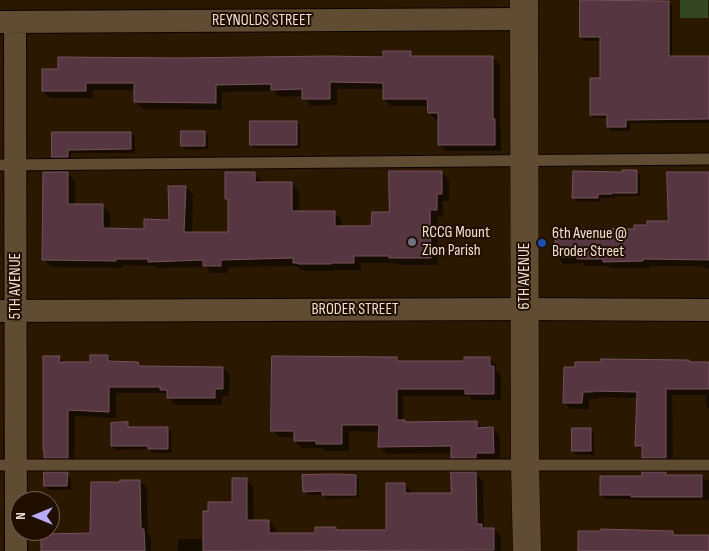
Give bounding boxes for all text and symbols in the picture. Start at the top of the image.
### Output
street label: REYNOLDS STREET [212,11,312,31]
place label: RCCG Mount Zion Parish [422,223,490,261]
place label: 6th Avenue @ Broder Street [552,224,627,262]
marker: RCCG Mount Zion Parish [406,236,418,248]
marker: 6th Avenue @ Broder Street [536,237,548,249]
street label: 6TH AVENUE [515,243,535,309]
street label: 5TH AVENUE [6,253,26,319]
street label: BRODER STREET [312,300,398,320]
north arrow [10,491,60,541]
text: N [12,512,29,520]

